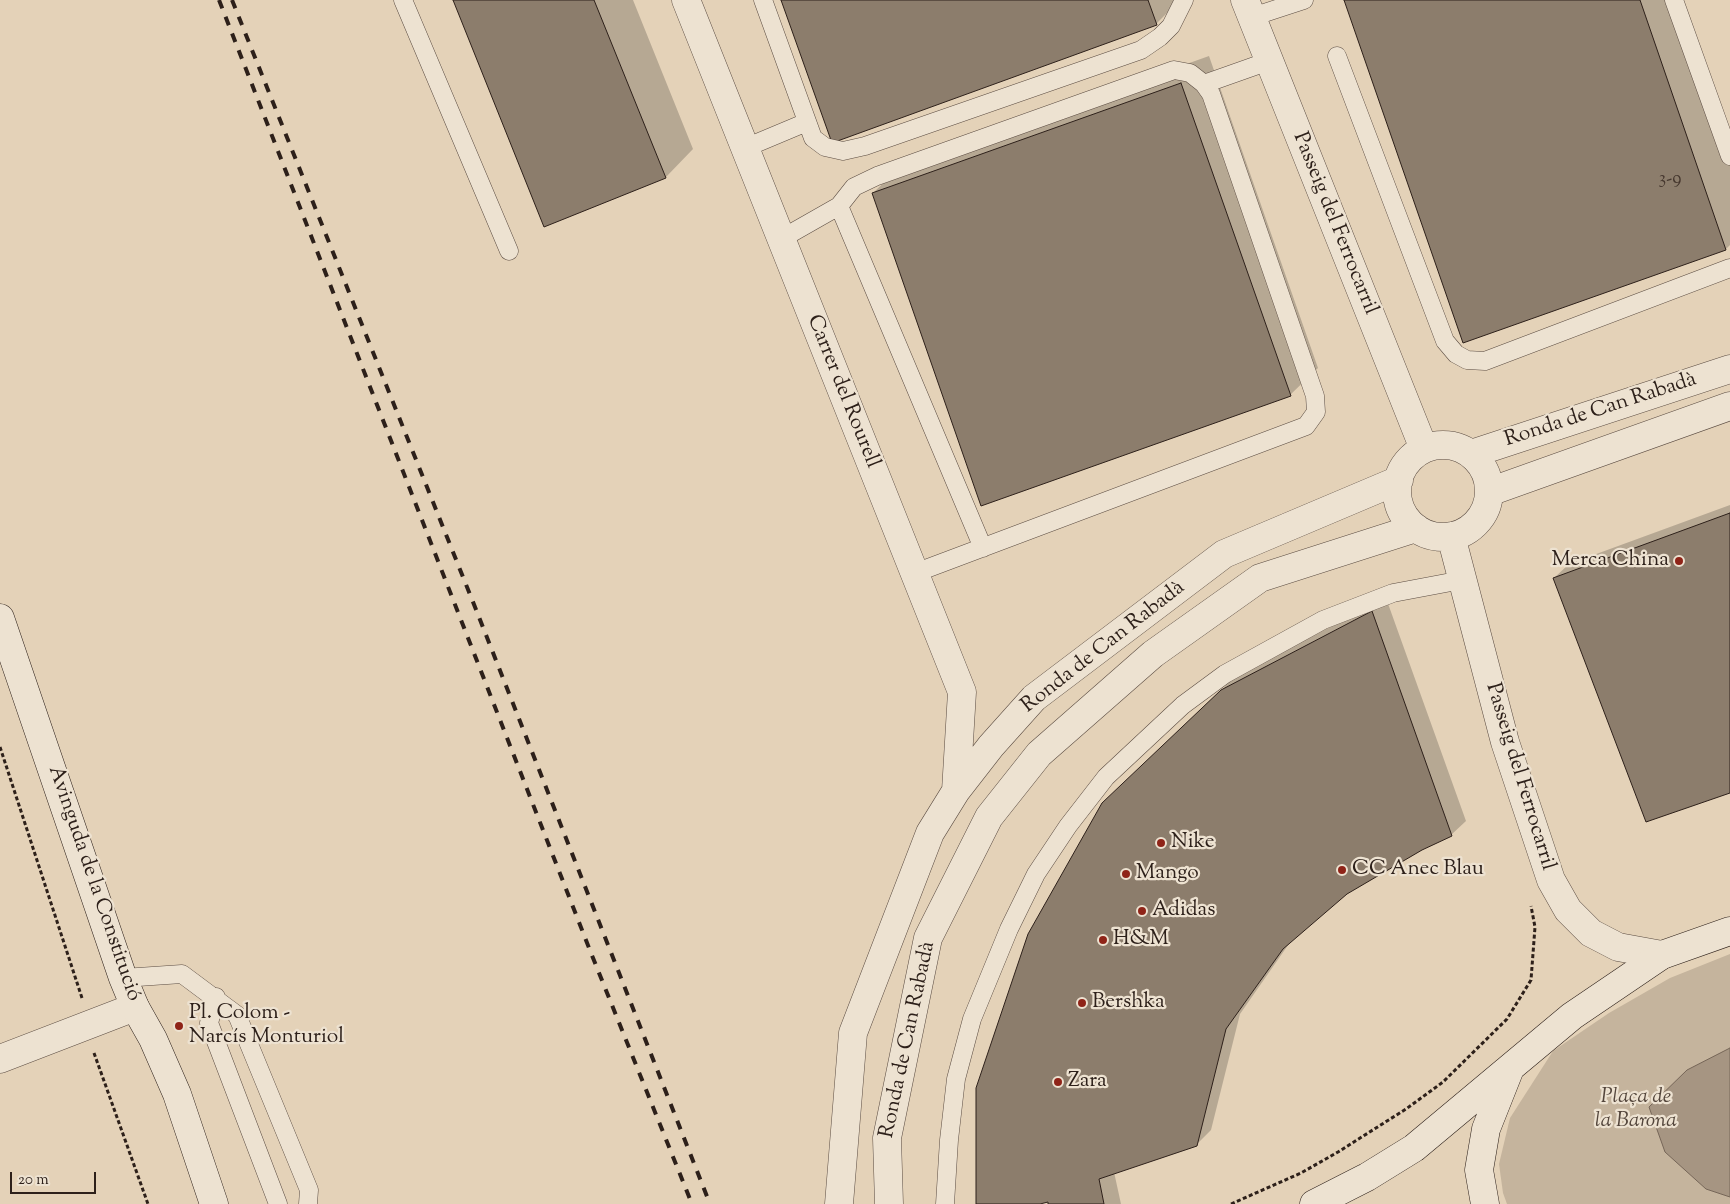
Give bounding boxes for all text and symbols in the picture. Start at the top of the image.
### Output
street label: Passeig del Ferrocarril [1286,129,1382,319]
house number: 3-9 [1658,169,1682,191]
street label: Carrer del Rourell [800,312,884,472]
street label: Ronda de Can Rabadà [1502,368,1700,454]
place label: Merca China [1551,548,1669,574]
marker: Merca China [1673,555,1685,567]
street label: Ronda de Can Rabadà [1017,576,1191,720]
street label: Passeig del Ferrocarril [1479,680,1559,874]
street label: Avinguda de la Constitució [41,763,145,1005]
place label: Nike [1171,830,1214,856]
marker: Nike [1155,837,1167,849]
place label: CC Anec Blau [1352,857,1484,883]
place label: Mango [1136,861,1199,887]
marker: CC Anec Blau [1336,864,1348,876]
marker: Mango [1120,868,1132,880]
place label: Adidas [1152,898,1216,924]
marker: Adidas [1136,905,1148,917]
place label: H&M [1113,927,1169,953]
marker: H&M [1097,934,1109,946]
street label: Ronda de Can Rabadà [876,939,942,1141]
place label: Bershka [1092,990,1165,1016]
marker: Bershka [1076,997,1088,1009]
place label: Pl. Colom - Narcís Monturiol [189,1001,344,1051]
marker: Pl. Colom - Narcís Monturiol [173,1020,185,1032]
place label: Zara [1068,1069,1107,1095]
marker: Zara [1052,1076,1064,1088]
park label: Plaça de la Barona [1595,1085,1677,1135]
scale bar [12,1162,99,1194]
text: 20 m [18,1170,49,1191]

